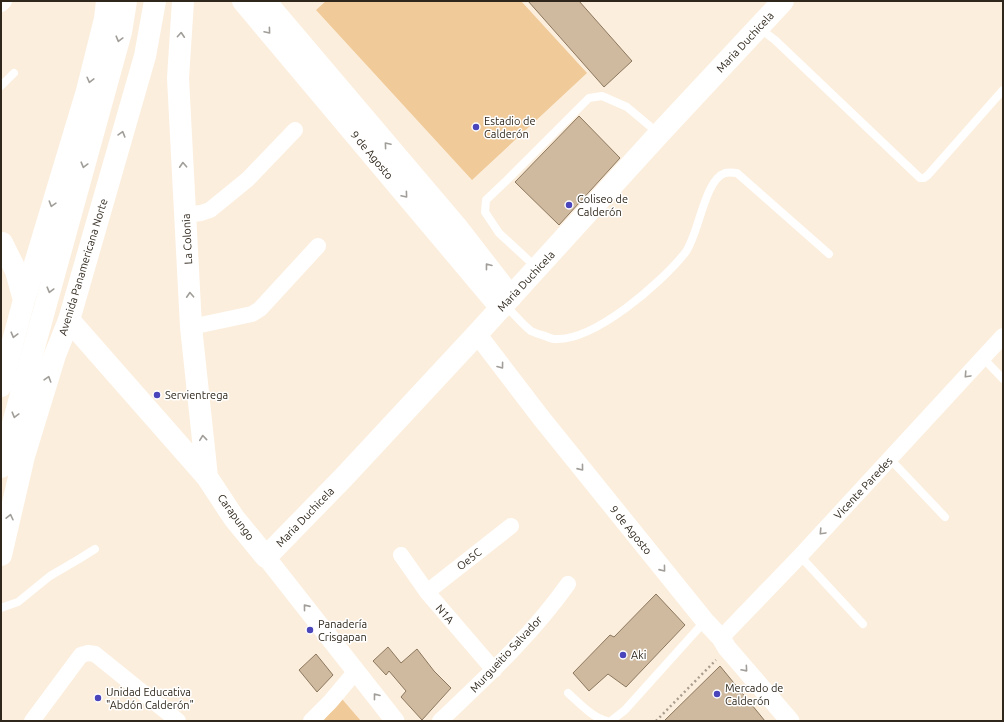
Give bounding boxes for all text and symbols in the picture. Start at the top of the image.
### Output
street label: Maria Duchicela [714,9,776,75]
one-way arrow [263,26,270,33]
one-way arrow [176,32,185,38]
one-way arrow [115,36,123,43]
one-way arrow [86,76,95,83]
place label: Estadio de Calderón [484,115,535,140]
marker: Estadio de Calderón [471,122,481,132]
street label: 9 de Agosto [348,128,396,182]
one-way arrow [117,131,126,138]
one-way arrow [385,142,392,149]
one-way arrow [80,161,89,168]
one-way arrow [179,162,187,168]
one-way arrow [401,190,408,197]
place label: Coliseo de Calderón [577,193,628,218]
street label: Avenida Panamericana Norte [56,197,110,337]
marker: Coliseo de Calderón [564,200,574,210]
one-way arrow [48,201,57,208]
street label: La Colonia [180,213,194,265]
street label: Maria Duchicela [495,248,557,314]
one-way arrow [486,264,493,271]
one-way arrow [46,286,55,293]
one-way arrow [185,292,194,298]
one-way arrow [11,332,19,338]
one-way arrow [496,361,503,368]
one-way arrow [964,370,972,378]
one-way arrow [43,375,52,382]
place label: Servientrega [165,389,228,401]
marker: Servientrega [152,390,162,400]
one-way arrow [11,412,20,419]
one-way arrow [199,435,208,441]
street label: Vicente Paredes [831,454,895,521]
one-way arrow [576,463,583,470]
street label: Maria Duchicela [274,485,336,549]
street label: Carapungo [215,492,257,542]
street label: 9 de Agosto [608,503,654,557]
one-way arrow [5,514,13,521]
one-way arrow [819,527,826,535]
street label: Oe5C [454,546,484,572]
one-way arrow [658,564,665,571]
street label: N1A [434,602,457,627]
one-way arrow [303,605,310,612]
street label: Murgueitio Salvador [468,613,545,695]
place label: Panadería Crisgapan [318,618,367,643]
marker: Panadería Crisgapan [305,625,315,635]
place label: Aki [631,649,646,661]
marker: Aki [618,650,628,660]
one-way arrow [741,664,748,672]
place label: Mercado de Calderón [725,682,783,707]
place label: Unidad Educativa "Abdón Calderón" [106,686,194,711]
marker: Mercado de Calderón [712,689,722,699]
marker: Unidad Educativa "Abdón Calderón" [93,693,103,703]
one-way arrow [373,693,380,700]

